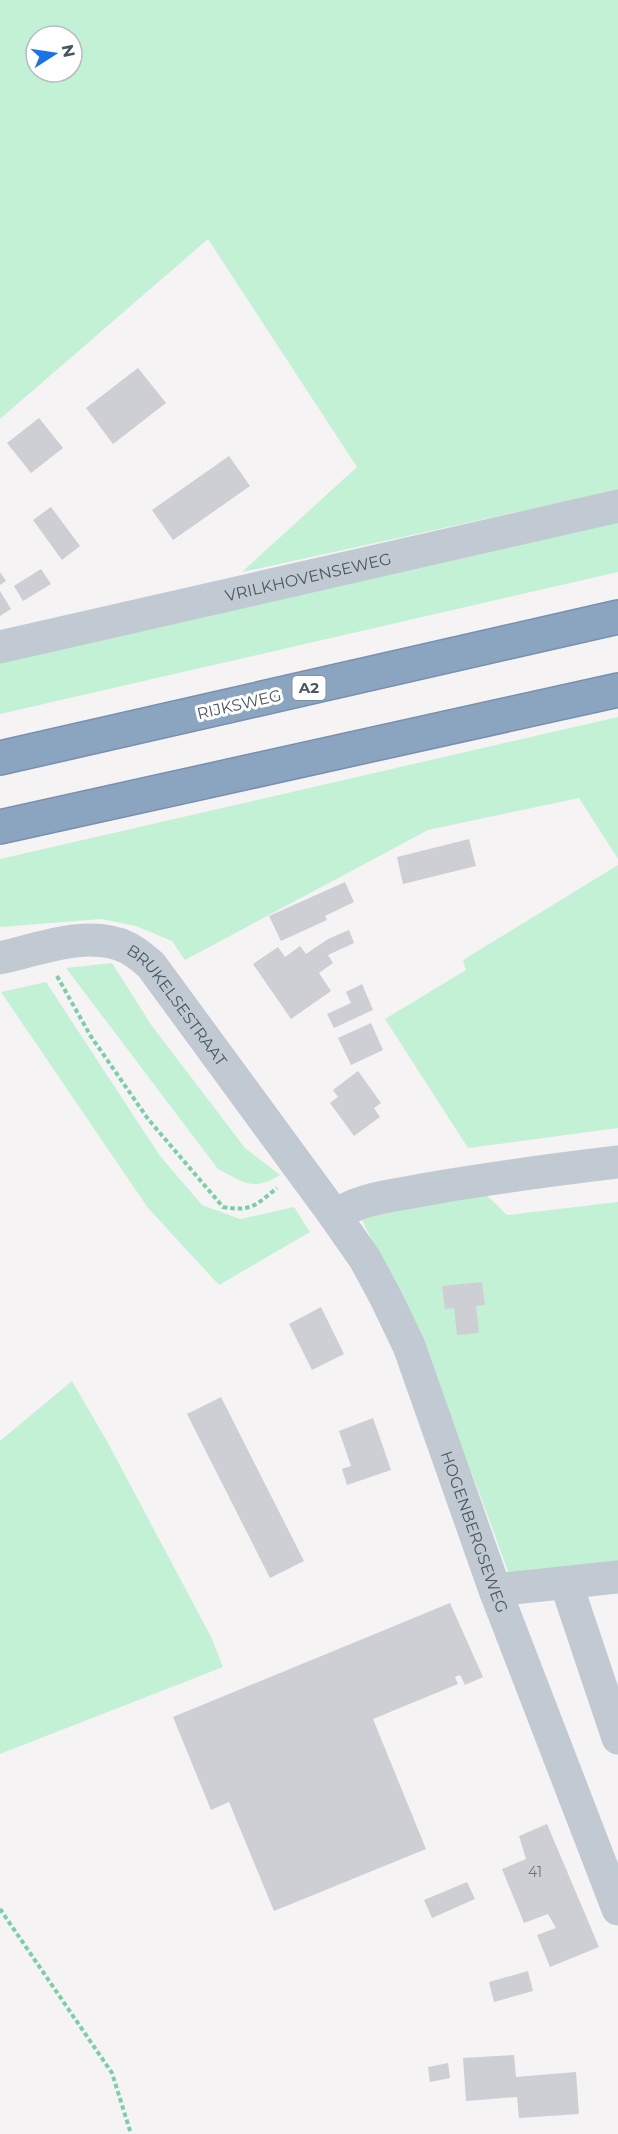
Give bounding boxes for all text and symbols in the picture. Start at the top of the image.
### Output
north arrow [24,24,84,84]
text: N [58,43,79,59]
street label: VRILKHOVENSEWEG [223,549,393,605]
road number: A2 [292,676,326,700]
street label: RIJKSWEG [195,686,283,723]
street label: BRUKELSESTRAAT [123,941,231,1070]
street label: HOGENBERGSEWEG [437,1449,512,1616]
house number: 41 [528,1863,542,1881]

